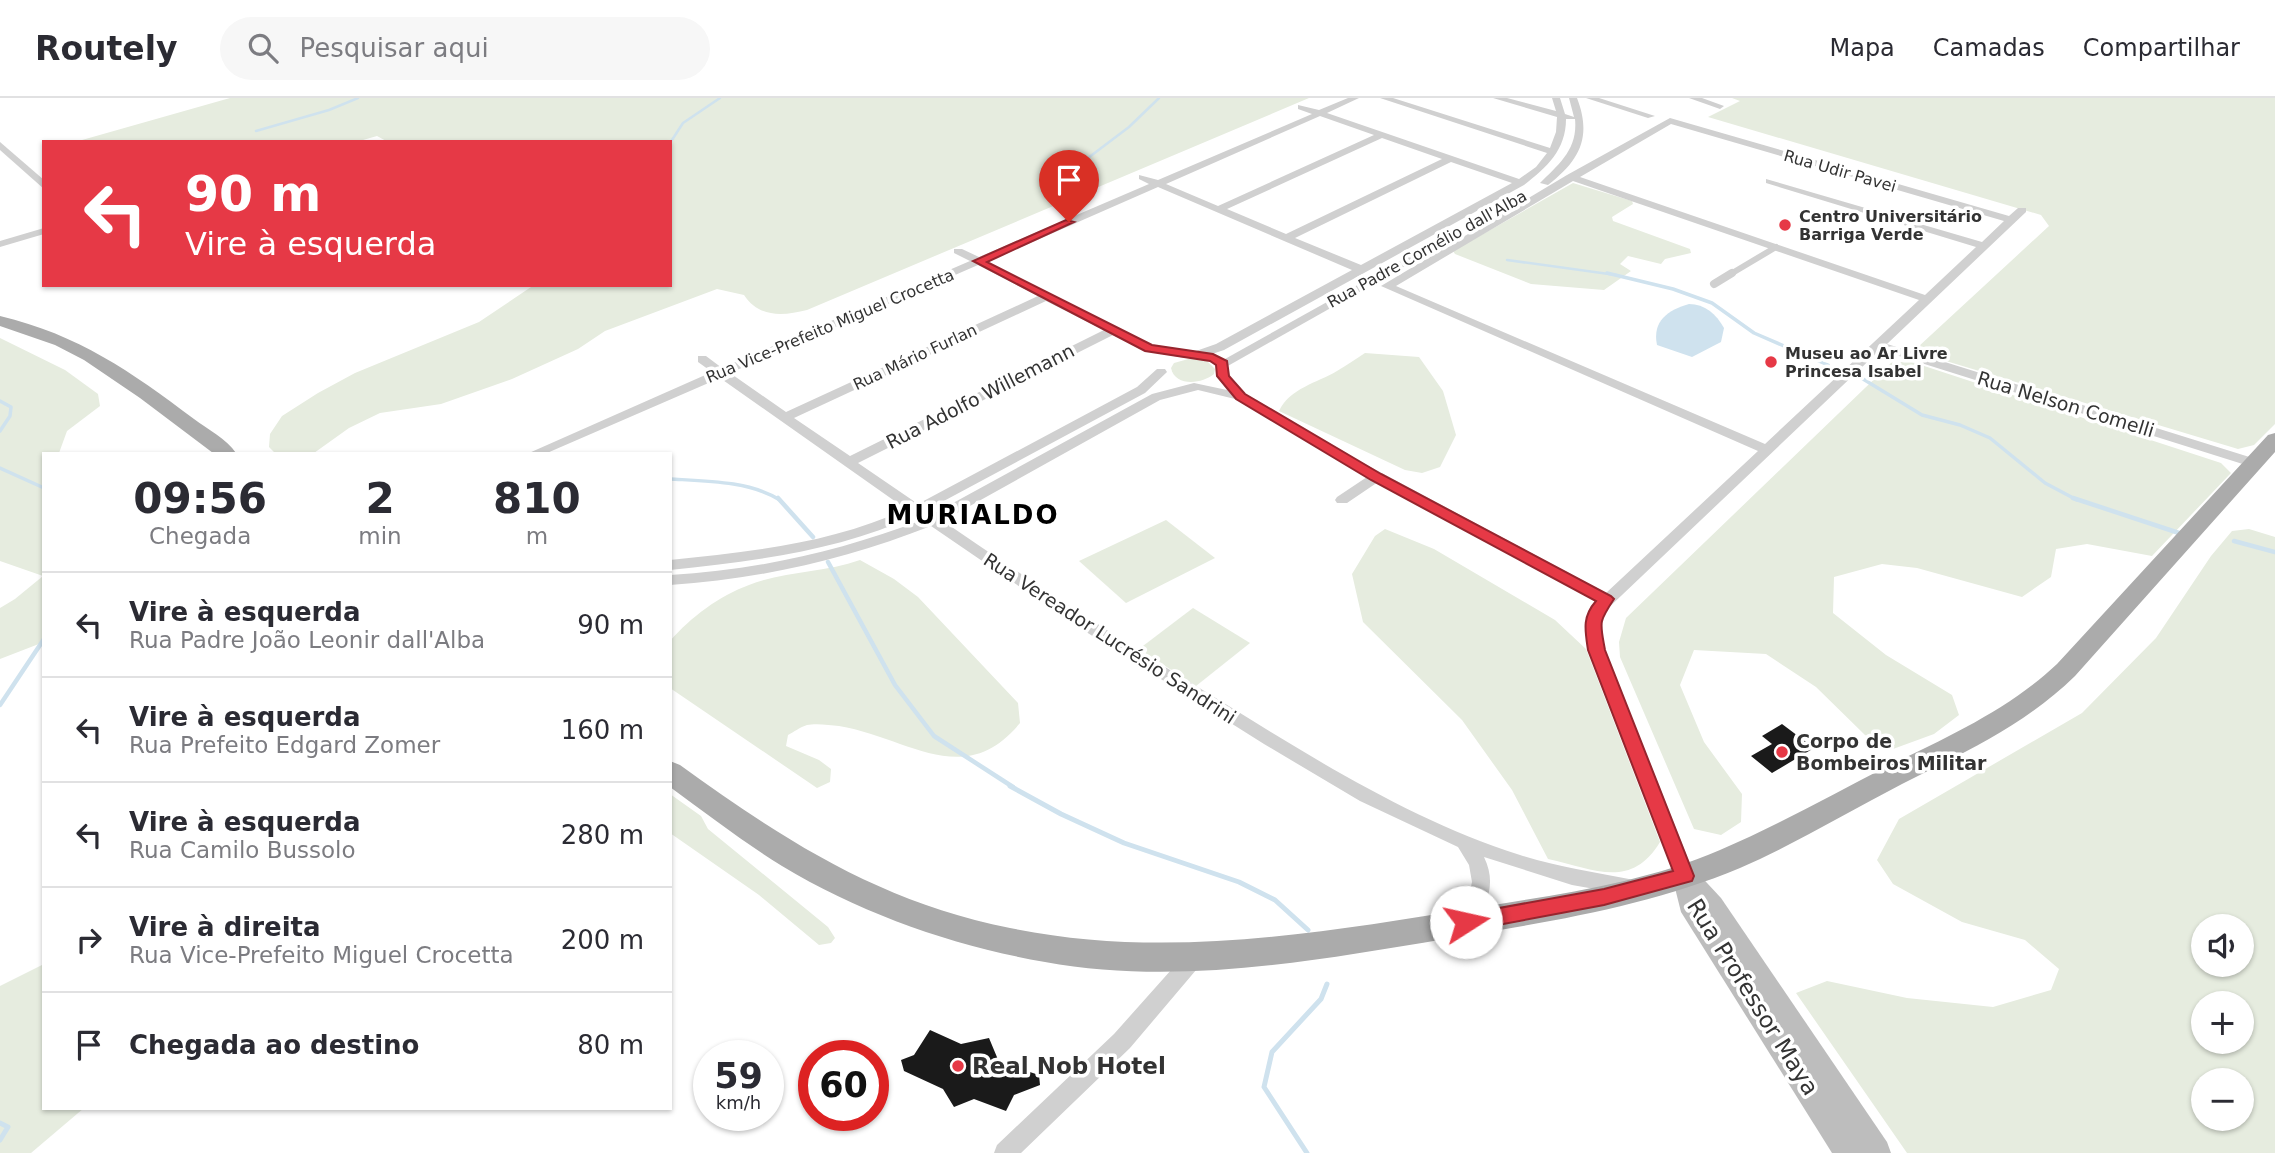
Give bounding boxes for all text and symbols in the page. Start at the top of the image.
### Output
search box [220,17,710,80]
text: Routely [35,29,178,68]
icon: search [244,29,282,67]
text: Pesquisar aqui [300,33,489,63]
text: Mapa [1829,34,1895,62]
text: Camadas [1933,34,2045,62]
text: Compartilhar [2083,34,2240,62]
street label: Rua Udir Pavei [1782,146,1898,196]
pin [1039,150,1099,222]
icon: arrive [1050,161,1088,199]
text: 90 m [185,166,321,223]
icon: left [70,168,161,259]
street label: Rua Padre Cornélio dall'Alba [1324,186,1530,312]
place label: Centro Universitário Barriga Verde [1799,207,1982,244]
marker: Centro Universitário Barriga Verde [1777,217,1793,233]
text: Vire à esquerda [185,225,436,263]
street label: Rua Vice-Prefeito Miguel Crocetta [703,265,957,387]
street label: Rua Mário Furlan [850,320,980,394]
street label: Rua Adolfo Willemann [882,339,1078,453]
place label: Museu ao Ar Livre Princesa Isabel [1785,344,1948,381]
marker: Museu ao Ar Livre Princesa Isabel [1763,354,1779,370]
street label: Rua Nelson Comelli [1975,367,2157,441]
text: 09:56 [133,474,267,523]
text: 2 [365,474,395,523]
text: 810 [493,474,581,523]
district label: MURIALDO [886,500,1060,530]
text: Chegada [149,523,251,549]
text: min [358,523,402,549]
text: m [526,523,548,549]
street label: Rua Vereador Lucrésio Sandrini [980,548,1240,728]
text: Vire à esquerda [129,597,361,627]
icon: left [70,606,108,644]
text: 90 m [577,610,644,640]
text: Rua Padre João Leonir dall'Alba [129,627,485,653]
text: Vire à esquerda [129,702,361,732]
icon: left [70,711,108,749]
text: 160 m [561,715,644,745]
place label: Corpo de Bombeiros Militar [1796,730,1987,774]
text: Rua Prefeito Edgard Zomer [129,732,440,758]
marker: Corpo de Bombeiros Militar [1774,744,1790,760]
text: Vire à esquerda [129,807,361,837]
icon: left [70,816,108,854]
text: 280 m [561,820,644,850]
text: Rua Camilo Bussolo [129,837,356,863]
position arrow [1429,885,1503,959]
street label: Rua Professor Maya [1682,894,1824,1100]
text: Vire à direita [129,912,321,942]
map controls [2191,914,2254,1131]
button: sound [2191,914,2254,977]
icon: right [70,921,108,959]
text: 200 m [561,925,644,955]
text: Rua Vice-Prefeito Miguel Crocetta [129,942,514,968]
button: + [2191,991,2254,1054]
icon: arrive [70,1026,108,1064]
text: Chegada ao destino [129,1030,419,1060]
text: 80 m [577,1030,644,1060]
speed limit sign: 60 [798,1040,889,1131]
place label: Real Nob Hotel [972,1053,1166,1079]
text: 59 [714,1056,763,1096]
marker: Real Nob Hotel [950,1058,966,1074]
button: − [2191,1068,2254,1131]
text: km/h [716,1092,761,1113]

